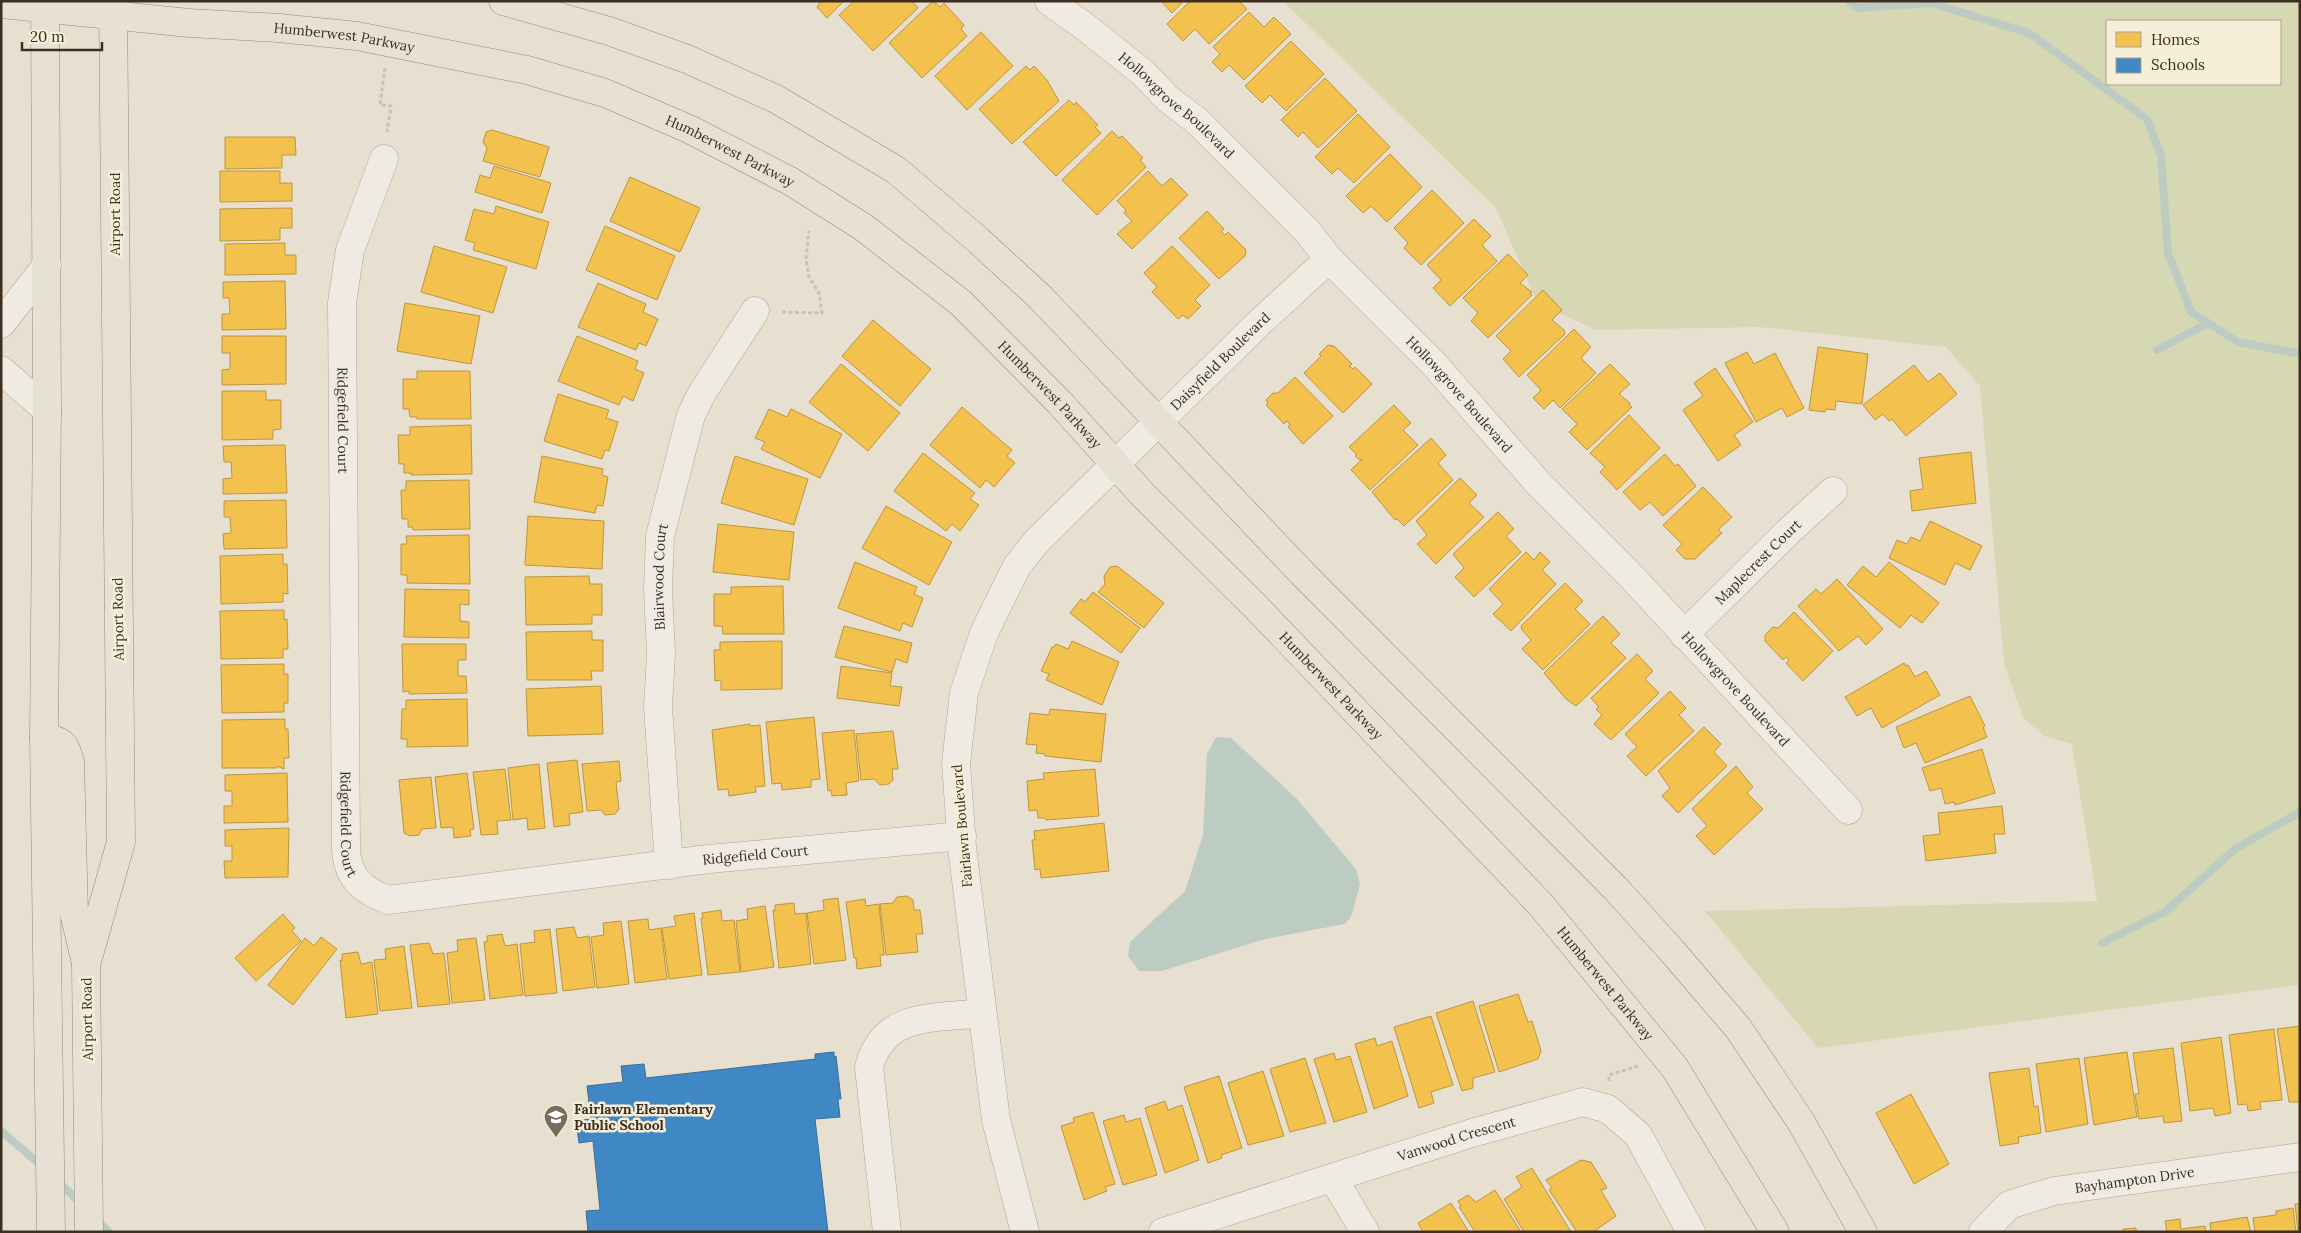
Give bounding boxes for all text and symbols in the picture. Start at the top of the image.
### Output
street label: Humberwest Parkway [273,19,417,56]
scale bar [22,20,102,52]
legend [2106,20,2281,85]
text: 20 m [30,27,65,46]
text: Homes [2151,30,2200,49]
street label: Hollowgrove Boulevard [1115,48,1238,162]
text: Schools [2151,55,2205,74]
street label: Humberwest Parkway [663,111,799,191]
street label: Airport Road [106,172,124,257]
street label: Daisyfield Boulevard [1166,308,1274,414]
street label: Hollowgrove Boulevard [1402,332,1516,456]
street label: Humberwest Parkway [994,337,1106,453]
street label: Ridgefield Court [333,367,352,474]
street label: Maplecrest Court [1711,515,1805,608]
street label: Blairwood Court [649,521,672,631]
street label: Airport Road [108,577,128,662]
street label: Hollowgrove Boulevard [1678,627,1793,750]
street label: Humberwest Parkway [1275,628,1387,744]
street label: Fairlawn Boulevard [948,764,976,888]
street label: Ridgefield Court [336,771,362,881]
street label: Ridgefield Court [701,841,810,869]
street label: Humberwest Parkway [1553,923,1658,1045]
street label: Airport Road [77,977,97,1062]
place label: Fairlawn Elementary Public School [574,1100,713,1134]
school or university icon: Fairlawn Elementary Public School [543,1104,569,1138]
street label: Vanwood Crescent [1394,1112,1518,1166]
street label: Bayhampton Drive [2074,1163,2196,1197]

